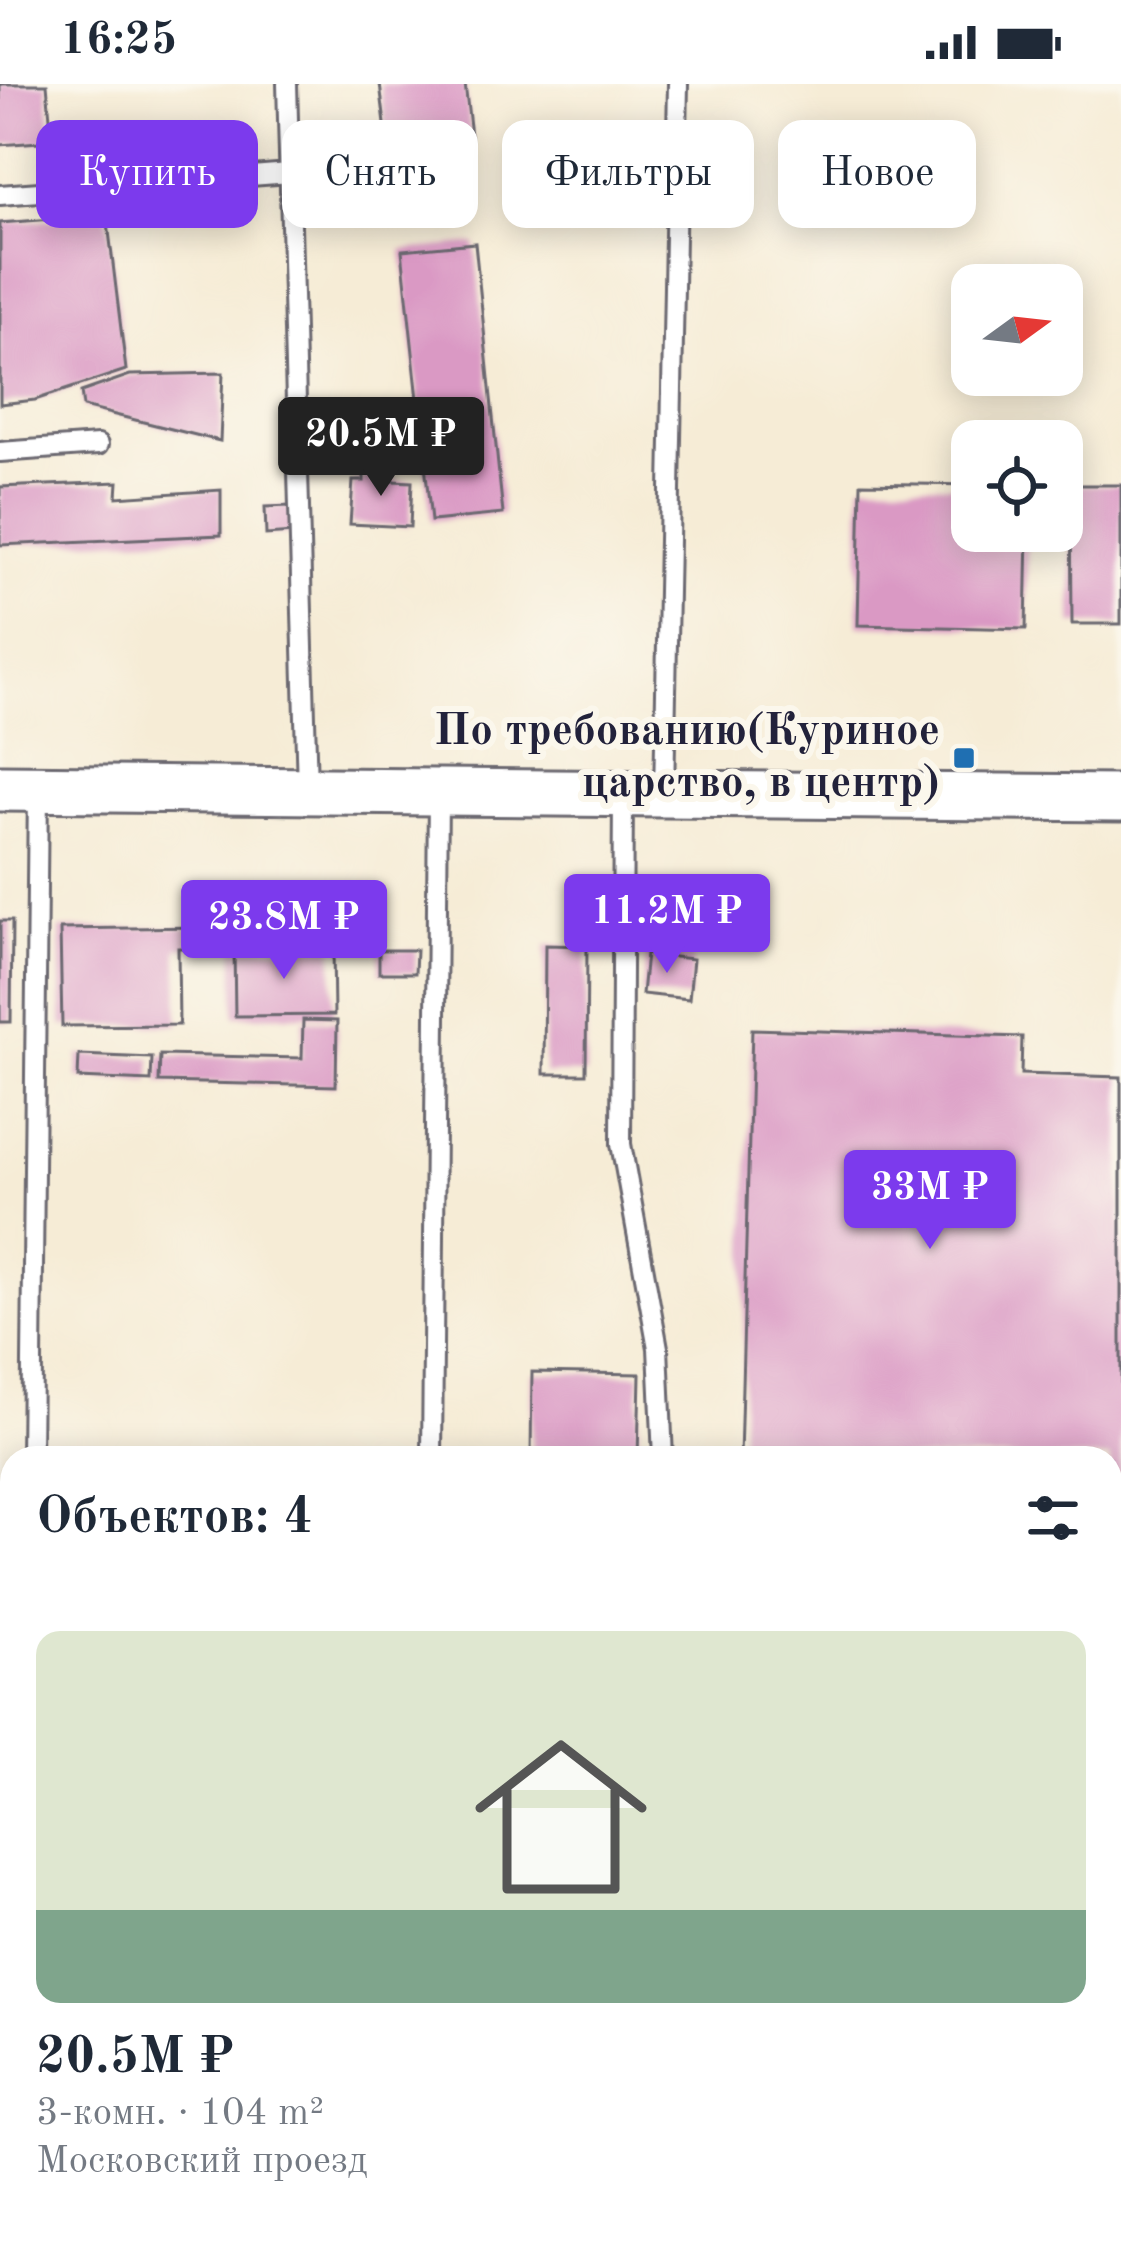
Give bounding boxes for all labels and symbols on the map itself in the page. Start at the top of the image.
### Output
north arrow [951,264,1083,396]
pin: 20.5M ₽ [270,397,492,499]
place label: По требованию(Куриное царство, в центр) [434,710,940,807]
marker: По требованию(Куриное царство, в центр) [951,745,977,771]
pin: 11.2M ₽ [556,874,778,976]
pin: 23.8M ₽ [173,880,395,982]
pin: 33M ₽ [846,1150,1014,1252]

